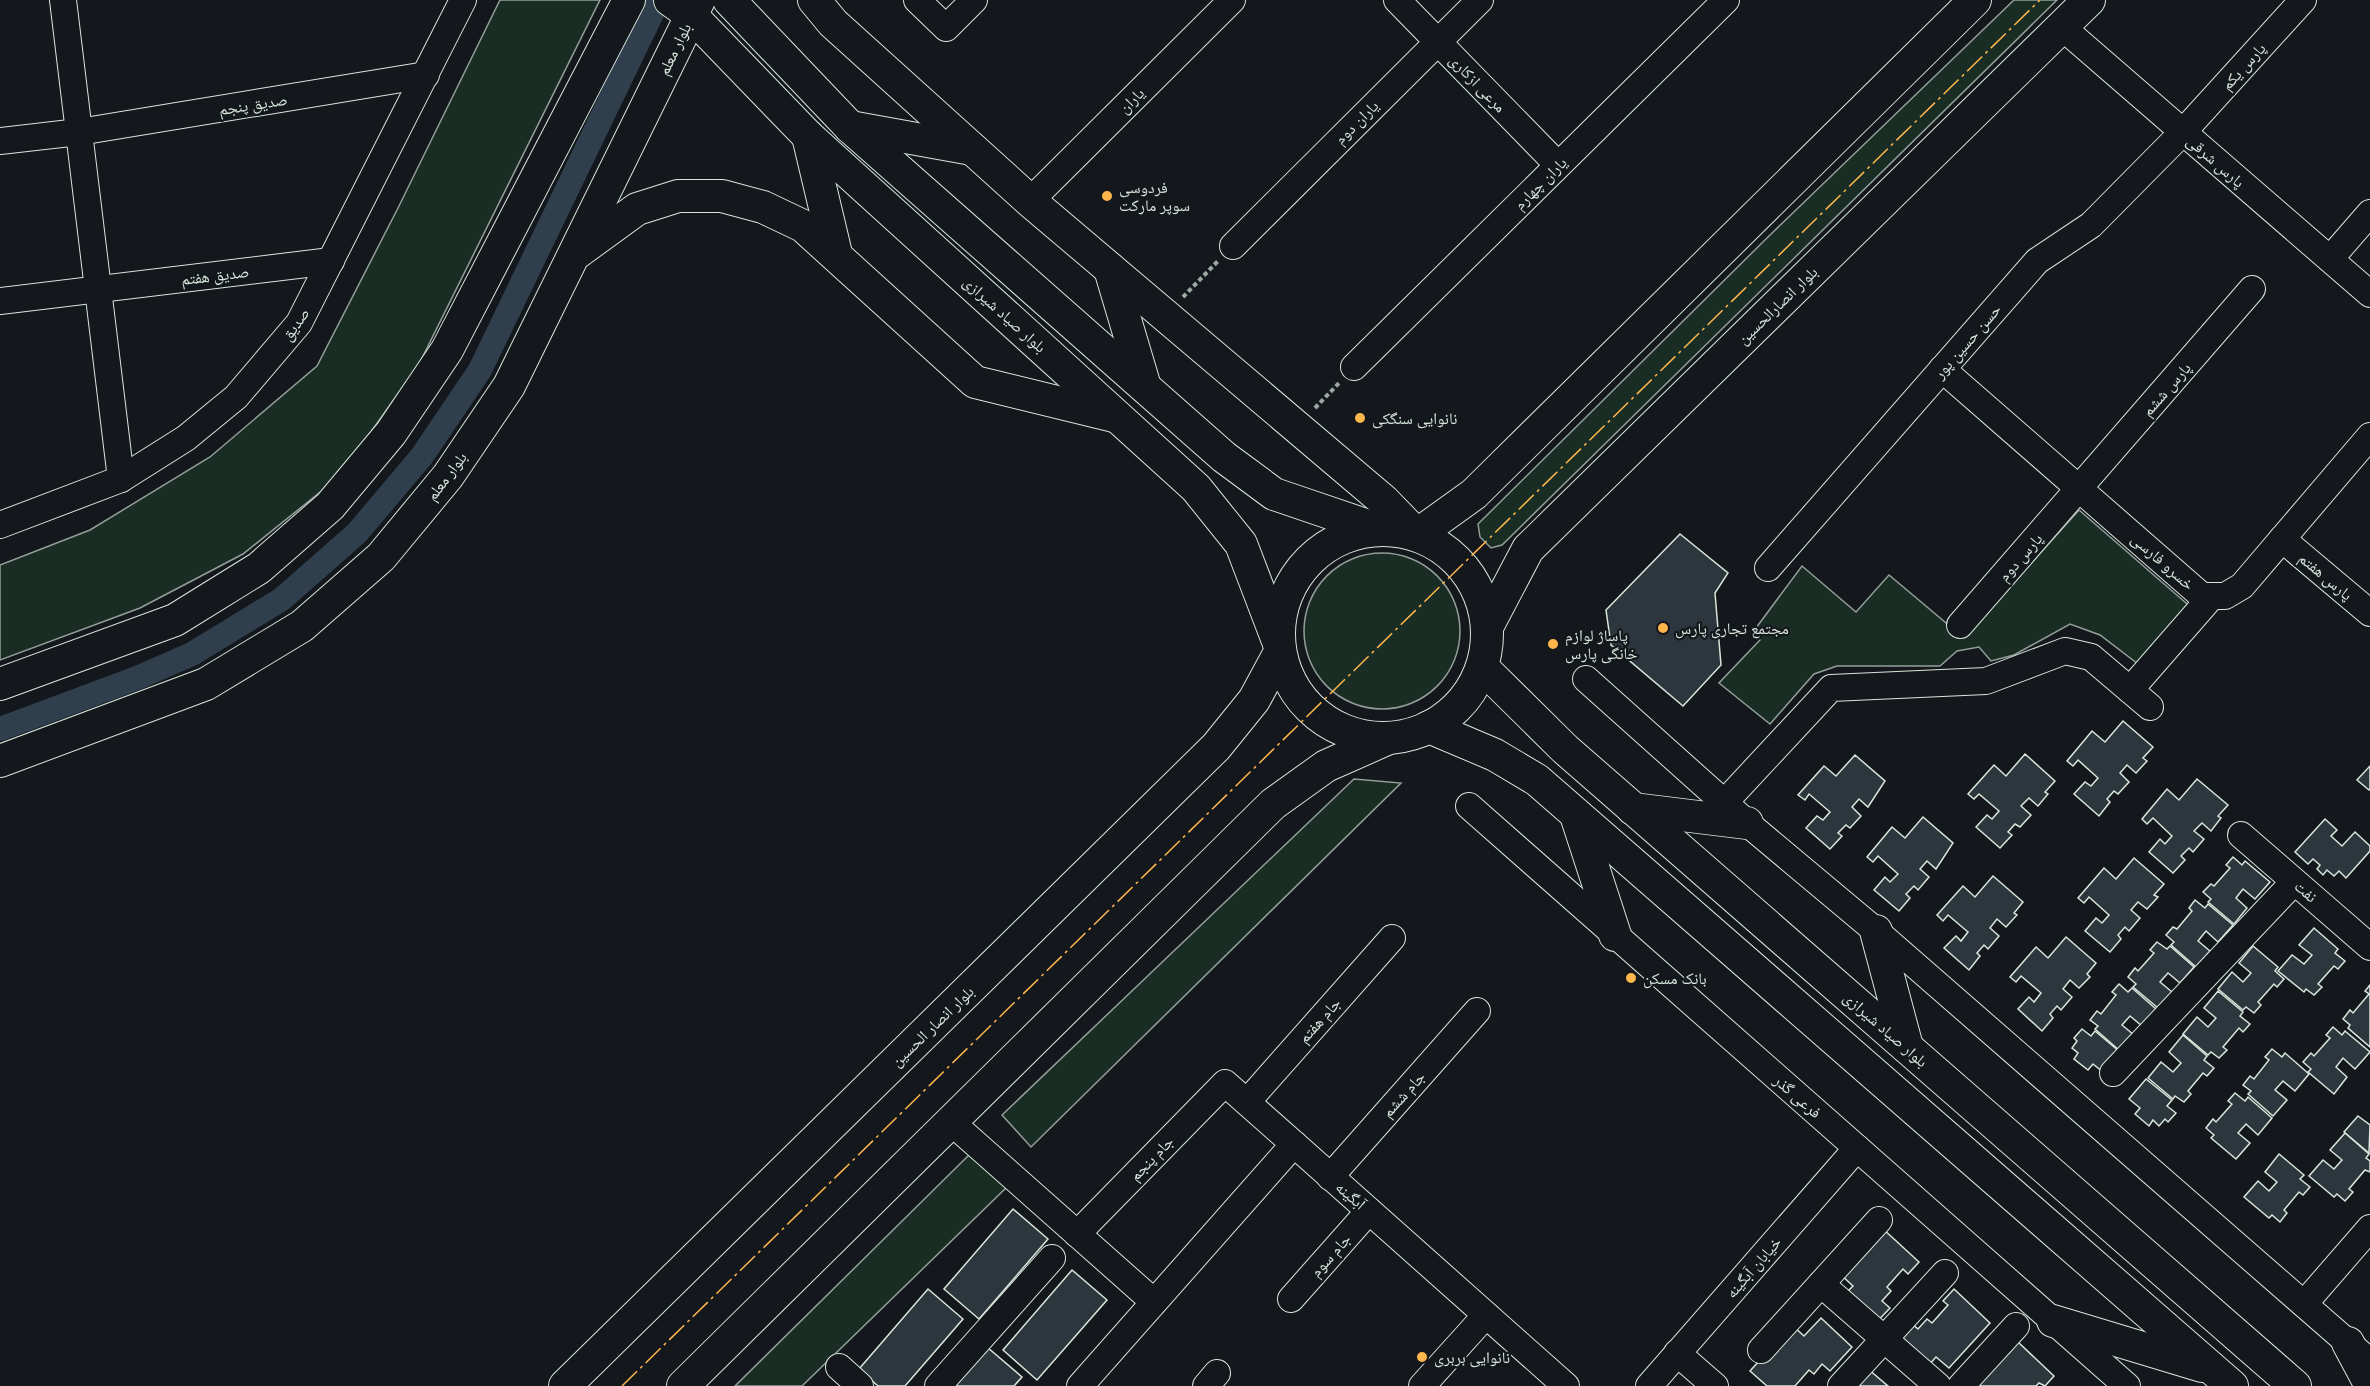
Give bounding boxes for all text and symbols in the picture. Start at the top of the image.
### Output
street label: بلوار معلم [654,20,696,79]
street label: پارس یکم [2217,39,2270,95]
street label: مرعی ازکاری [1445,50,1510,117]
street label: یاران [1114,83,1149,118]
street label: صدیق پنجم [217,90,289,120]
street label: یاران دوم [1330,96,1383,149]
street label: پارس شرقی [2182,131,2249,193]
street label: یاران چهارم [1510,153,1572,215]
place label: فردوسی سوپر مارکت [1119,178,1190,215]
marker: فردوسی سوپر مارکت [1100,189,1114,203]
street label: صدیق هفتم [180,262,250,290]
street label: بلوار انصارالحسین [1733,262,1822,349]
street label: بلوار صیاد شیرازی [959,272,1050,357]
street label: حسن حسین پور [1929,300,2006,384]
street label: صدیق [277,304,314,345]
street label: پارس ششم [2138,358,2196,421]
place label: نانوایی سنگکی [1372,409,1457,429]
marker: نانوایی سنگکی [1353,411,1367,425]
street label: بلوار معلم [422,448,472,505]
street label: پارس دوم [1994,529,2047,586]
street label: خسرو فارسی [2127,529,2198,595]
street label: پارس هفتم [2294,548,2357,605]
place label: مجتمع تجاری پارس [1675,619,1789,639]
marker: مجتمع تجاری پارس [1656,621,1670,635]
place label: پاساژ لوازم خانگی پارس [1565,626,1638,664]
marker: پاساژ لوازم خانگی پارس [1546,637,1560,651]
street label: نفت [2291,876,2321,906]
place label: بانک مسکن [1643,969,1707,989]
marker: بانک مسکن [1624,971,1638,985]
street label: بلوار انصار الحسین [887,982,979,1071]
street label: بلوار صیاد شیرازی [1839,988,1932,1072]
street label: جام هفتم [1294,994,1345,1048]
street label: جام ششم [1378,1067,1430,1122]
street label: فرعی گذر [1769,1070,1825,1123]
street label: جام پنجم [1125,1132,1178,1185]
street label: آبگینه [1332,1177,1370,1214]
street label: جام سوم [1306,1230,1355,1282]
street label: خیابان آبگینه [1722,1233,1786,1302]
place label: نانوایی بربری [1434,1348,1510,1368]
marker: نانوایی بربری [1415,1350,1429,1364]

